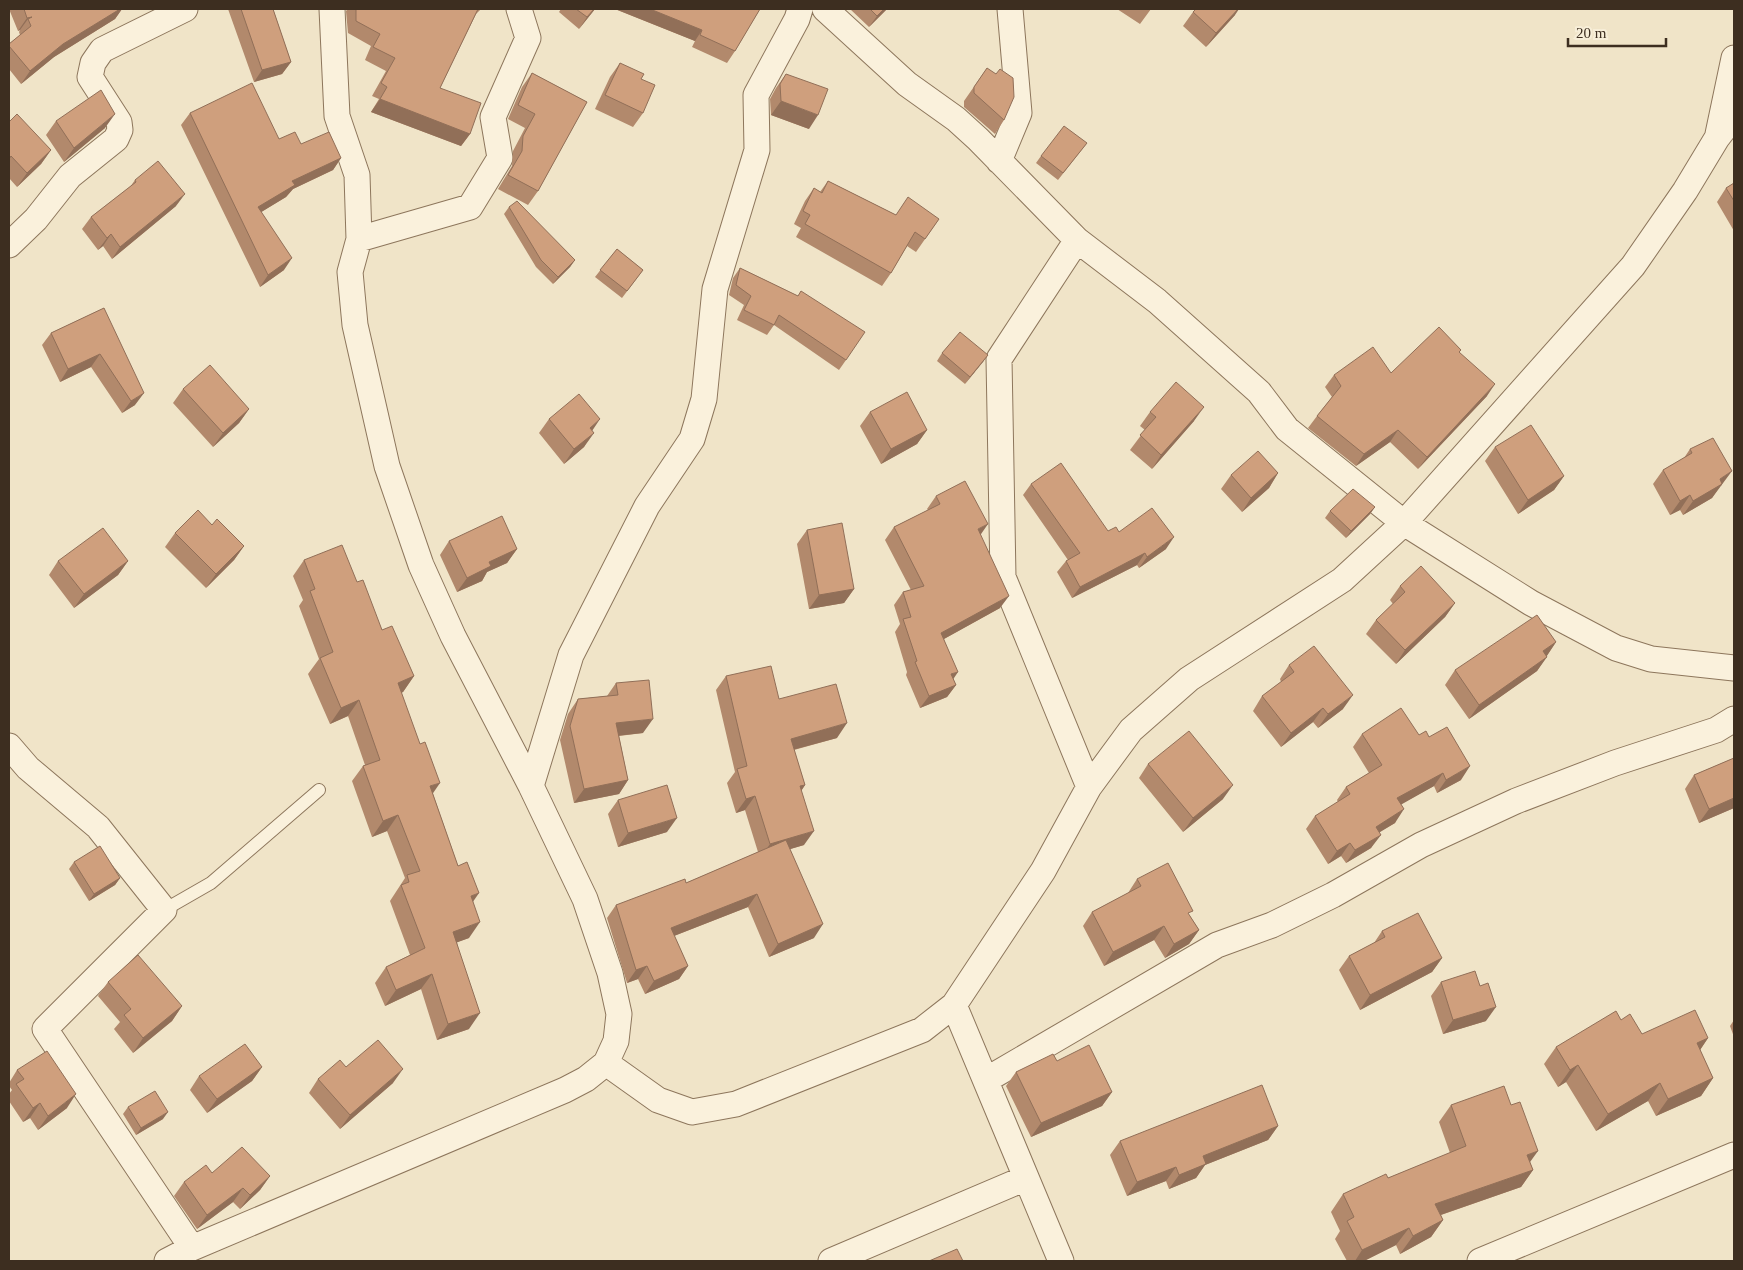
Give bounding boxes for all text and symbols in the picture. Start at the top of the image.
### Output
scale bar [1568,15,1666,47]
text: 20 m [1576,25,1607,41]

